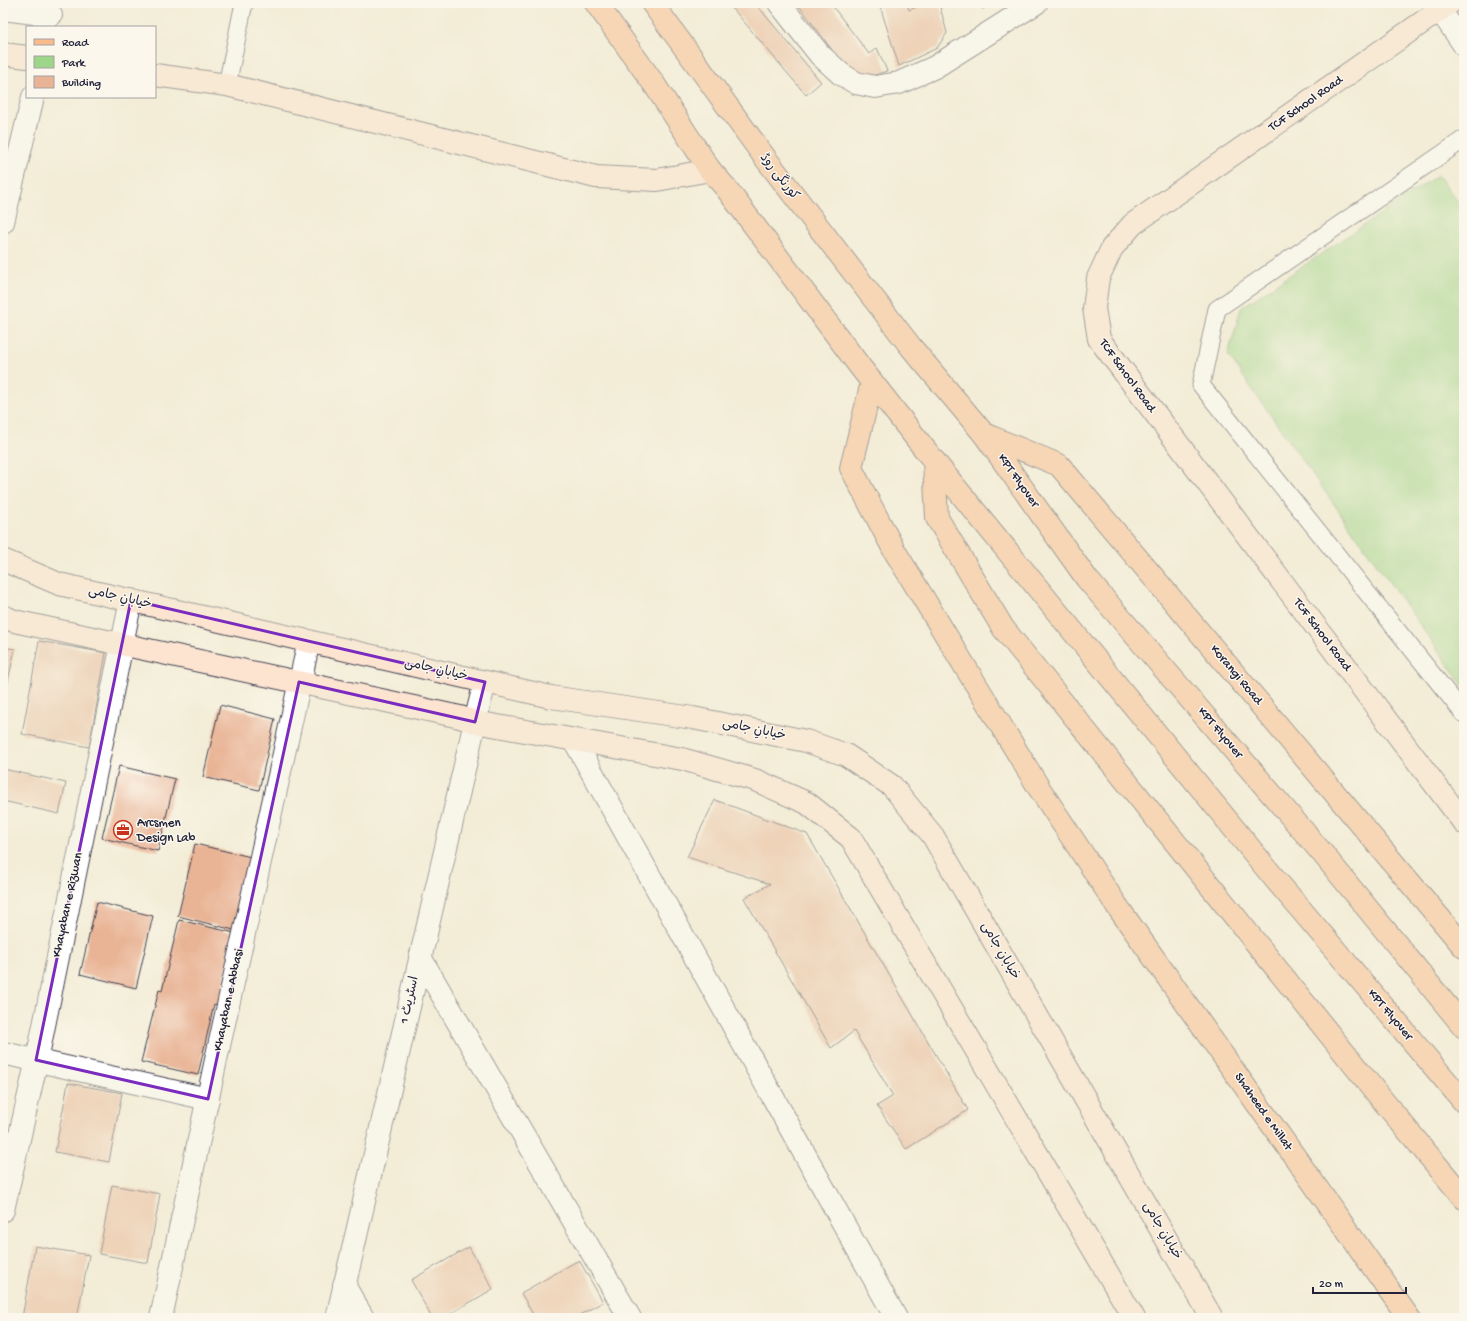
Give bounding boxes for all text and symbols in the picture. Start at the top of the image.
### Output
legend [26,26,156,98]
text: Road [62,37,89,51]
text: Park [61,57,87,71]
street label: TCF School Road [1265,72,1347,136]
text: Building [61,77,101,91]
street label: کورنگی روڈ [756,149,804,204]
street label: TCF School Road [1095,336,1159,417]
street label: KPT Flyover [994,451,1043,512]
street label: خیابانِ جامی [87,583,153,613]
street label: TCF School Road [1289,595,1355,675]
street label: Korangi Road [1207,642,1266,709]
street label: خیابانِ جامی [403,655,469,685]
street label: KPT Flyover [1194,704,1247,763]
street label: خیابانِ جامی [721,716,787,745]
place label: Arcsmen Design Lab [136,816,195,846]
office icon: Arcsmen Design Lab [112,819,134,841]
street label: Khayaban e Rizwan [50,850,87,959]
street label: خیابانِ جامی [977,919,1023,983]
street label: Khayaban e Abbasi [211,947,247,1053]
street label: اسٹریٹ 1 [397,975,423,1026]
street label: KPT Flyover [1364,986,1417,1045]
street label: Shaheed e Millat [1231,1070,1296,1155]
street label: خیابانِ جامی [1139,1199,1185,1263]
scale bar [1313,1269,1406,1295]
text: 20 m [1319,1278,1344,1292]

